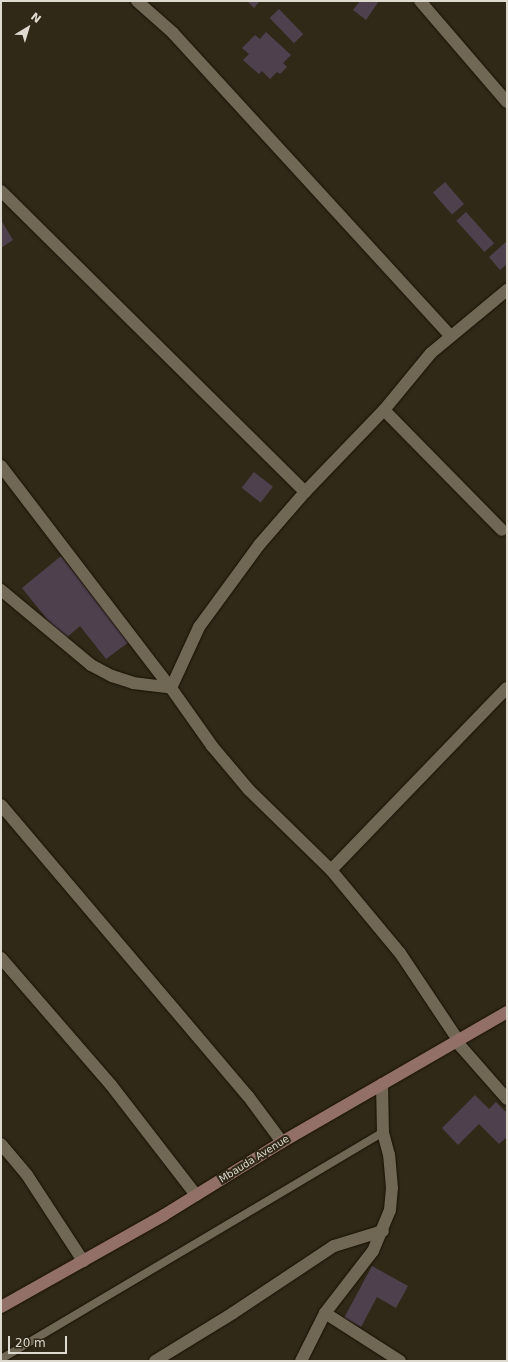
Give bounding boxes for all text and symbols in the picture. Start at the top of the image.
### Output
north arrow [8,8,48,48]
text: N [28,10,43,26]
street label: Mbauda Avenue [217,1133,291,1185]
scale bar [10,1328,69,1354]
text: 20 m [15,1336,46,1350]

